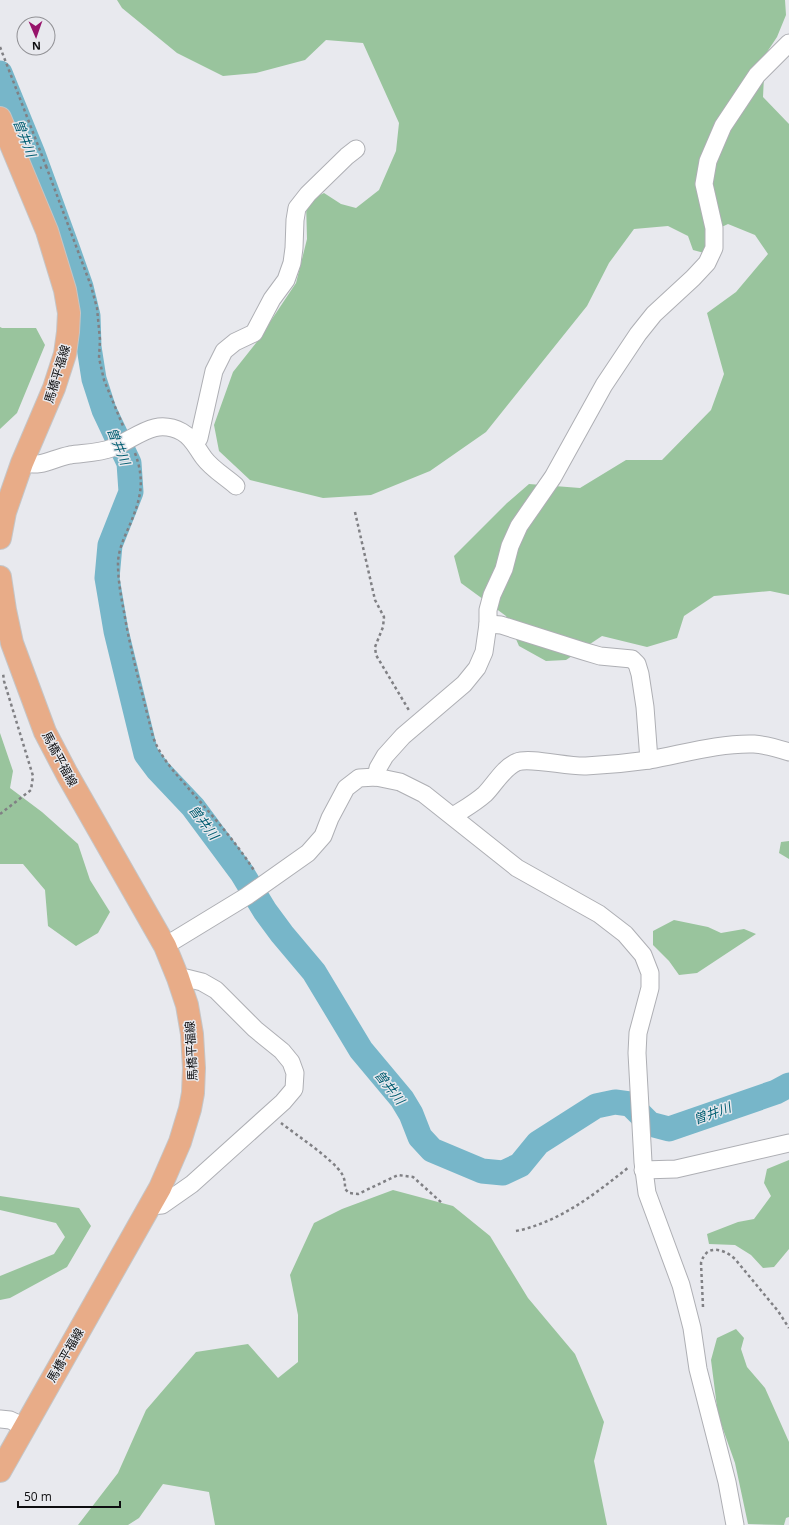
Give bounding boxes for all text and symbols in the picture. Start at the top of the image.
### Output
north arrow [16,16,56,56]
text: N [32,39,41,54]
water label: 曽井川 [10,117,41,161]
street label: 馬橋平福線 [40,343,74,405]
water label: 曽井川 [103,425,135,469]
street label: 馬橋平福線 [38,729,82,789]
water label: 曽井川 [185,801,224,845]
street label: 馬橋平福線 [181,1021,201,1081]
water label: 曽井川 [371,1066,410,1109]
water label: 曽井川 [691,1097,735,1128]
street label: 馬橋平福線 [43,1325,87,1385]
scale bar [18,1483,120,1509]
text: 50 m [24,1488,52,1505]

